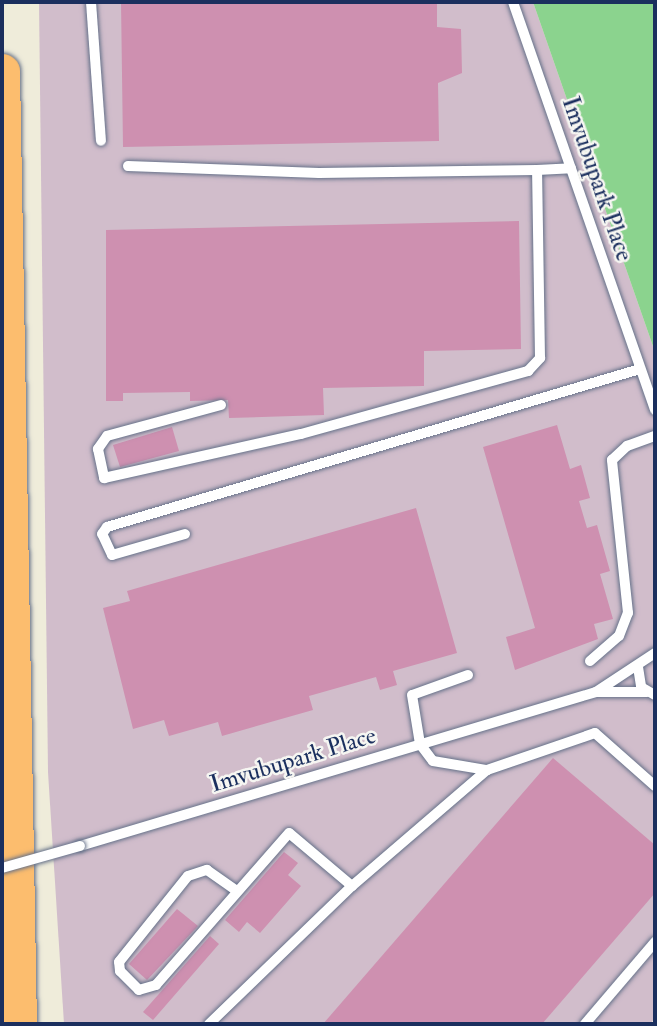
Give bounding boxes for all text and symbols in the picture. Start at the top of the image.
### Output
street label: Imvubupark Place [555,93,639,265]
street label: Imvubupark Place [207,721,379,799]

